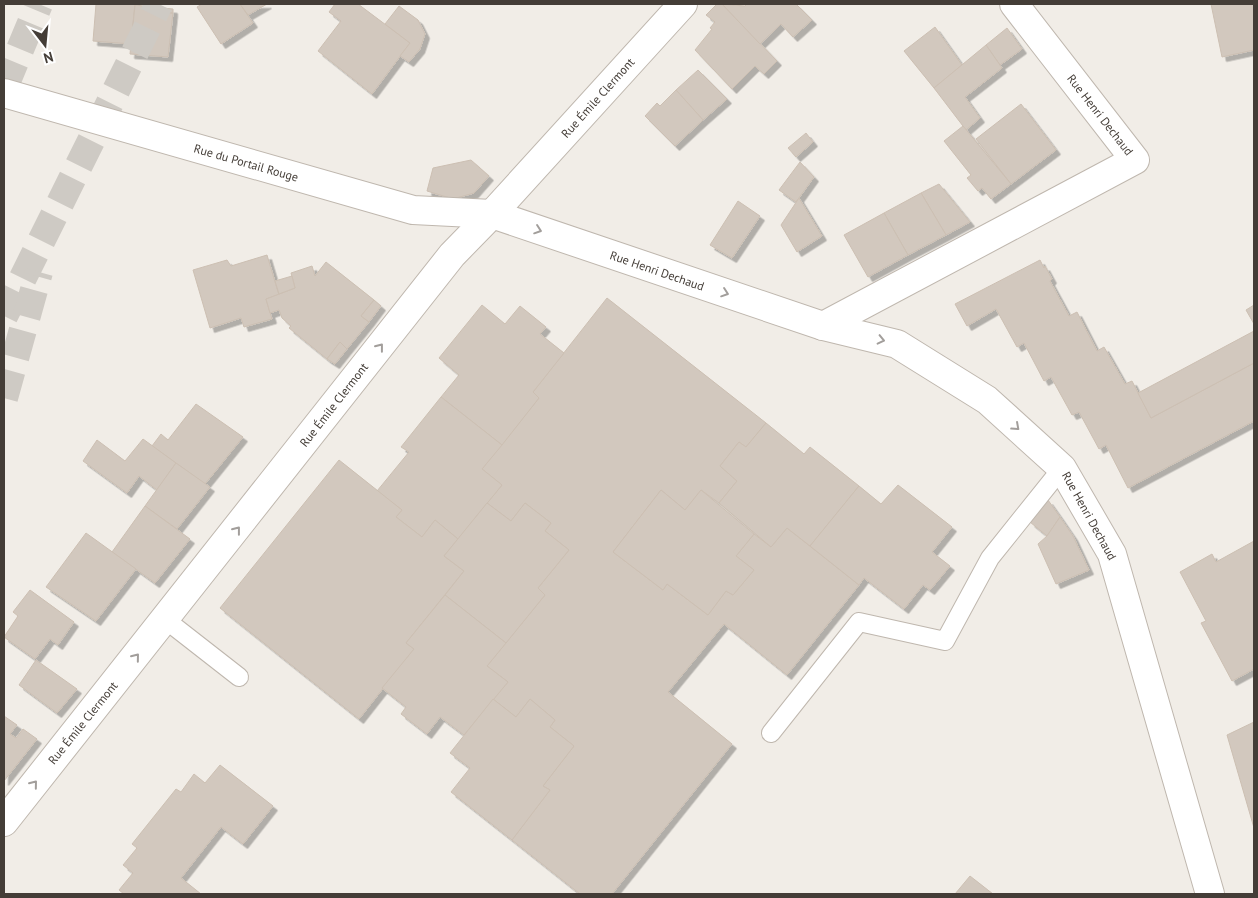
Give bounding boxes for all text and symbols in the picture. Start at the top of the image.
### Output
north arrow [20,20,70,70]
text: N [42,48,55,67]
street label: Rue Émile Clermont [558,55,637,141]
street label: Rue Henri Dechaud [1064,71,1137,158]
street label: Rue du Portail Rouge [192,140,300,185]
one-way arrow [533,224,542,234]
street label: Rue Henri Dechaud [608,247,706,294]
one-way arrow [720,288,729,298]
one-way arrow [876,334,885,345]
one-way arrow [375,344,383,353]
street label: Rue Émile Clermont [296,360,371,450]
one-way arrow [1011,421,1020,430]
street label: Rue Henri Dechaud [1059,469,1120,563]
one-way arrow [231,527,239,536]
one-way arrow [130,654,138,663]
street label: Rue Émile Clermont [45,678,121,767]
one-way arrow [29,781,37,790]

